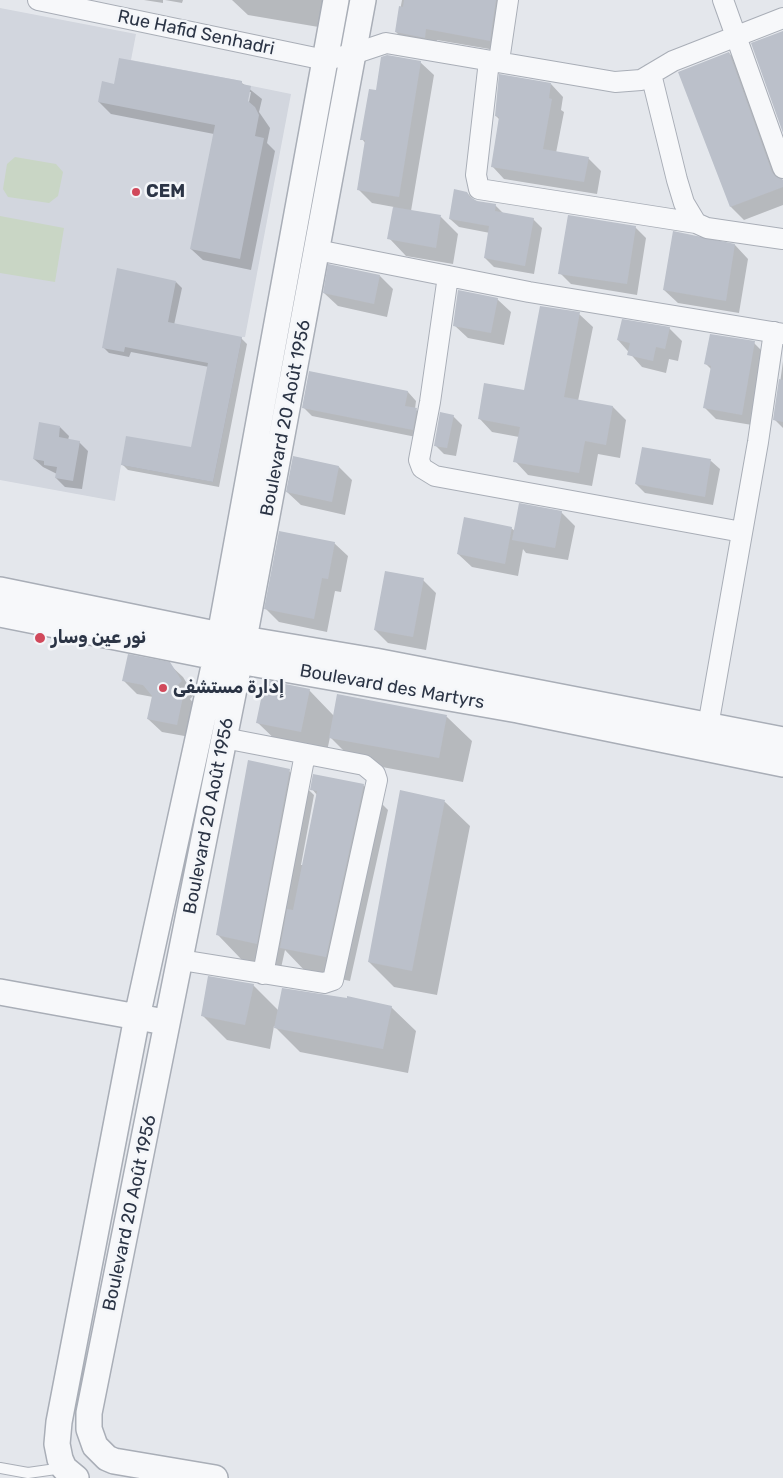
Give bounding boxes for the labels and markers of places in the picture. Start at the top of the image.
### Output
place label: CEM [146,181,185,203]
marker: CEM [130,186,142,198]
place label: نور عين وسار [51,627,146,649]
marker: نور عين وسار [33,631,47,645]
place label: إدارة مستشفى [173,677,284,699]
marker: إدارة مستشفى [157,682,169,694]

